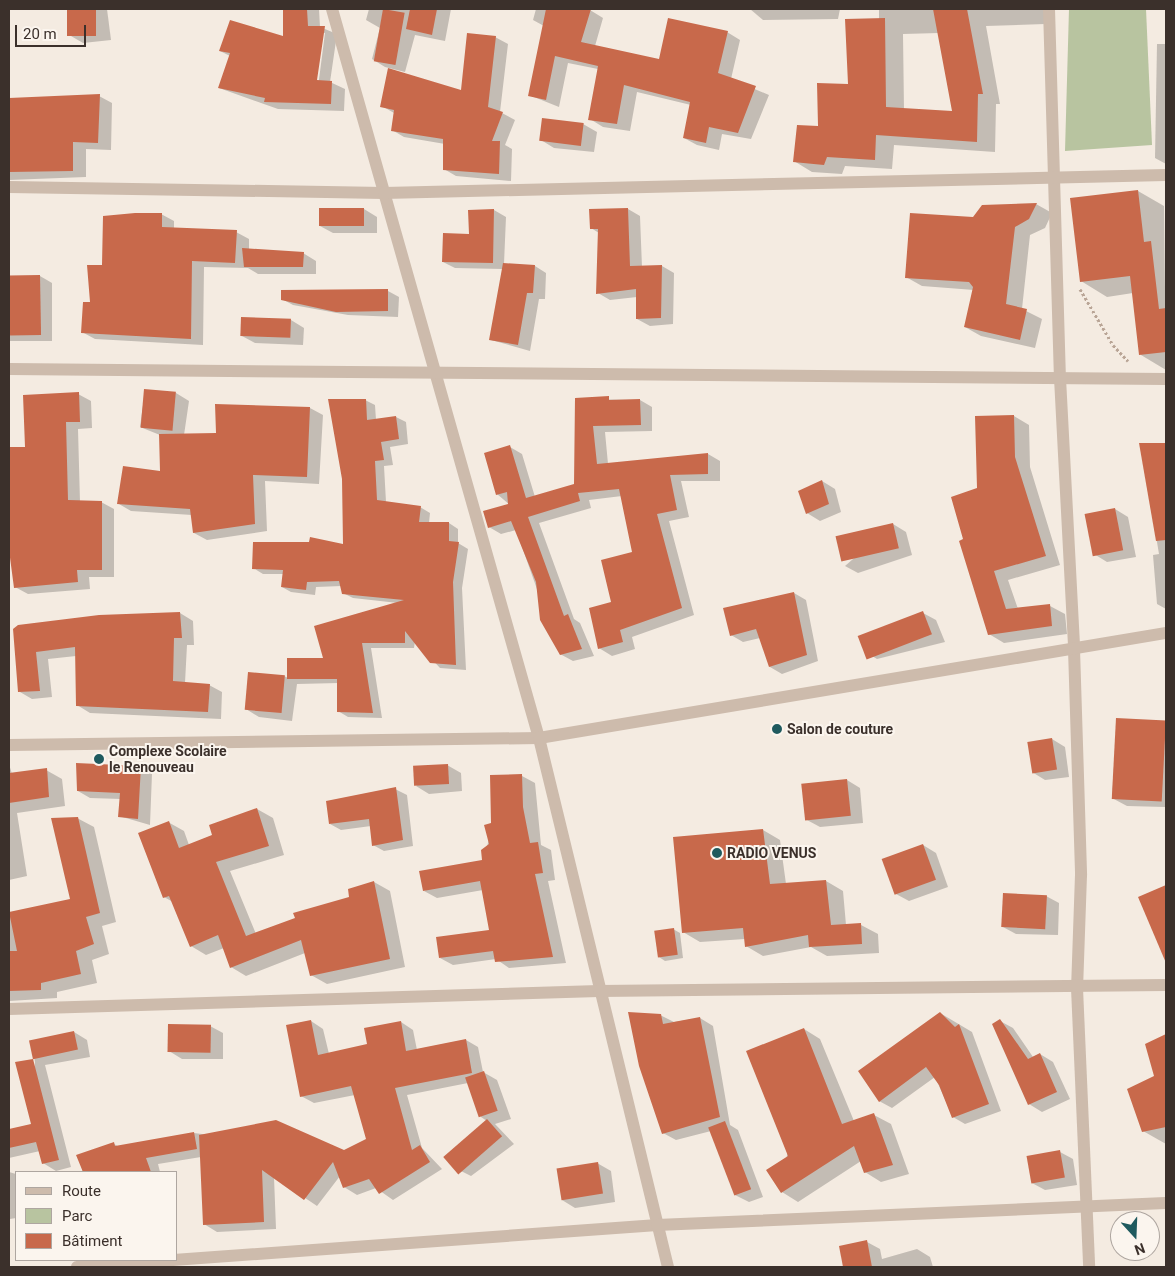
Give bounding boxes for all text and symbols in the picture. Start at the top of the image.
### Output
scale bar [18,15,89,47]
text: 20 m [23,25,57,43]
place label: Salon de couture [787,721,893,737]
marker: Salon de couture [771,723,783,735]
place label: Complexe Scolaire le Renouveau [109,743,227,776]
marker: Complexe Scolaire le Renouveau [93,753,105,765]
place label: RADIO VENUS [727,845,816,861]
marker: RADIO VENUS [711,847,723,859]
legend [15,1171,178,1261]
text: Route [62,1182,101,1200]
text: Parc [62,1207,92,1225]
north arrow [1110,1211,1160,1261]
text: Bâtiment [62,1232,122,1250]
text: N [1132,1240,1147,1258]

